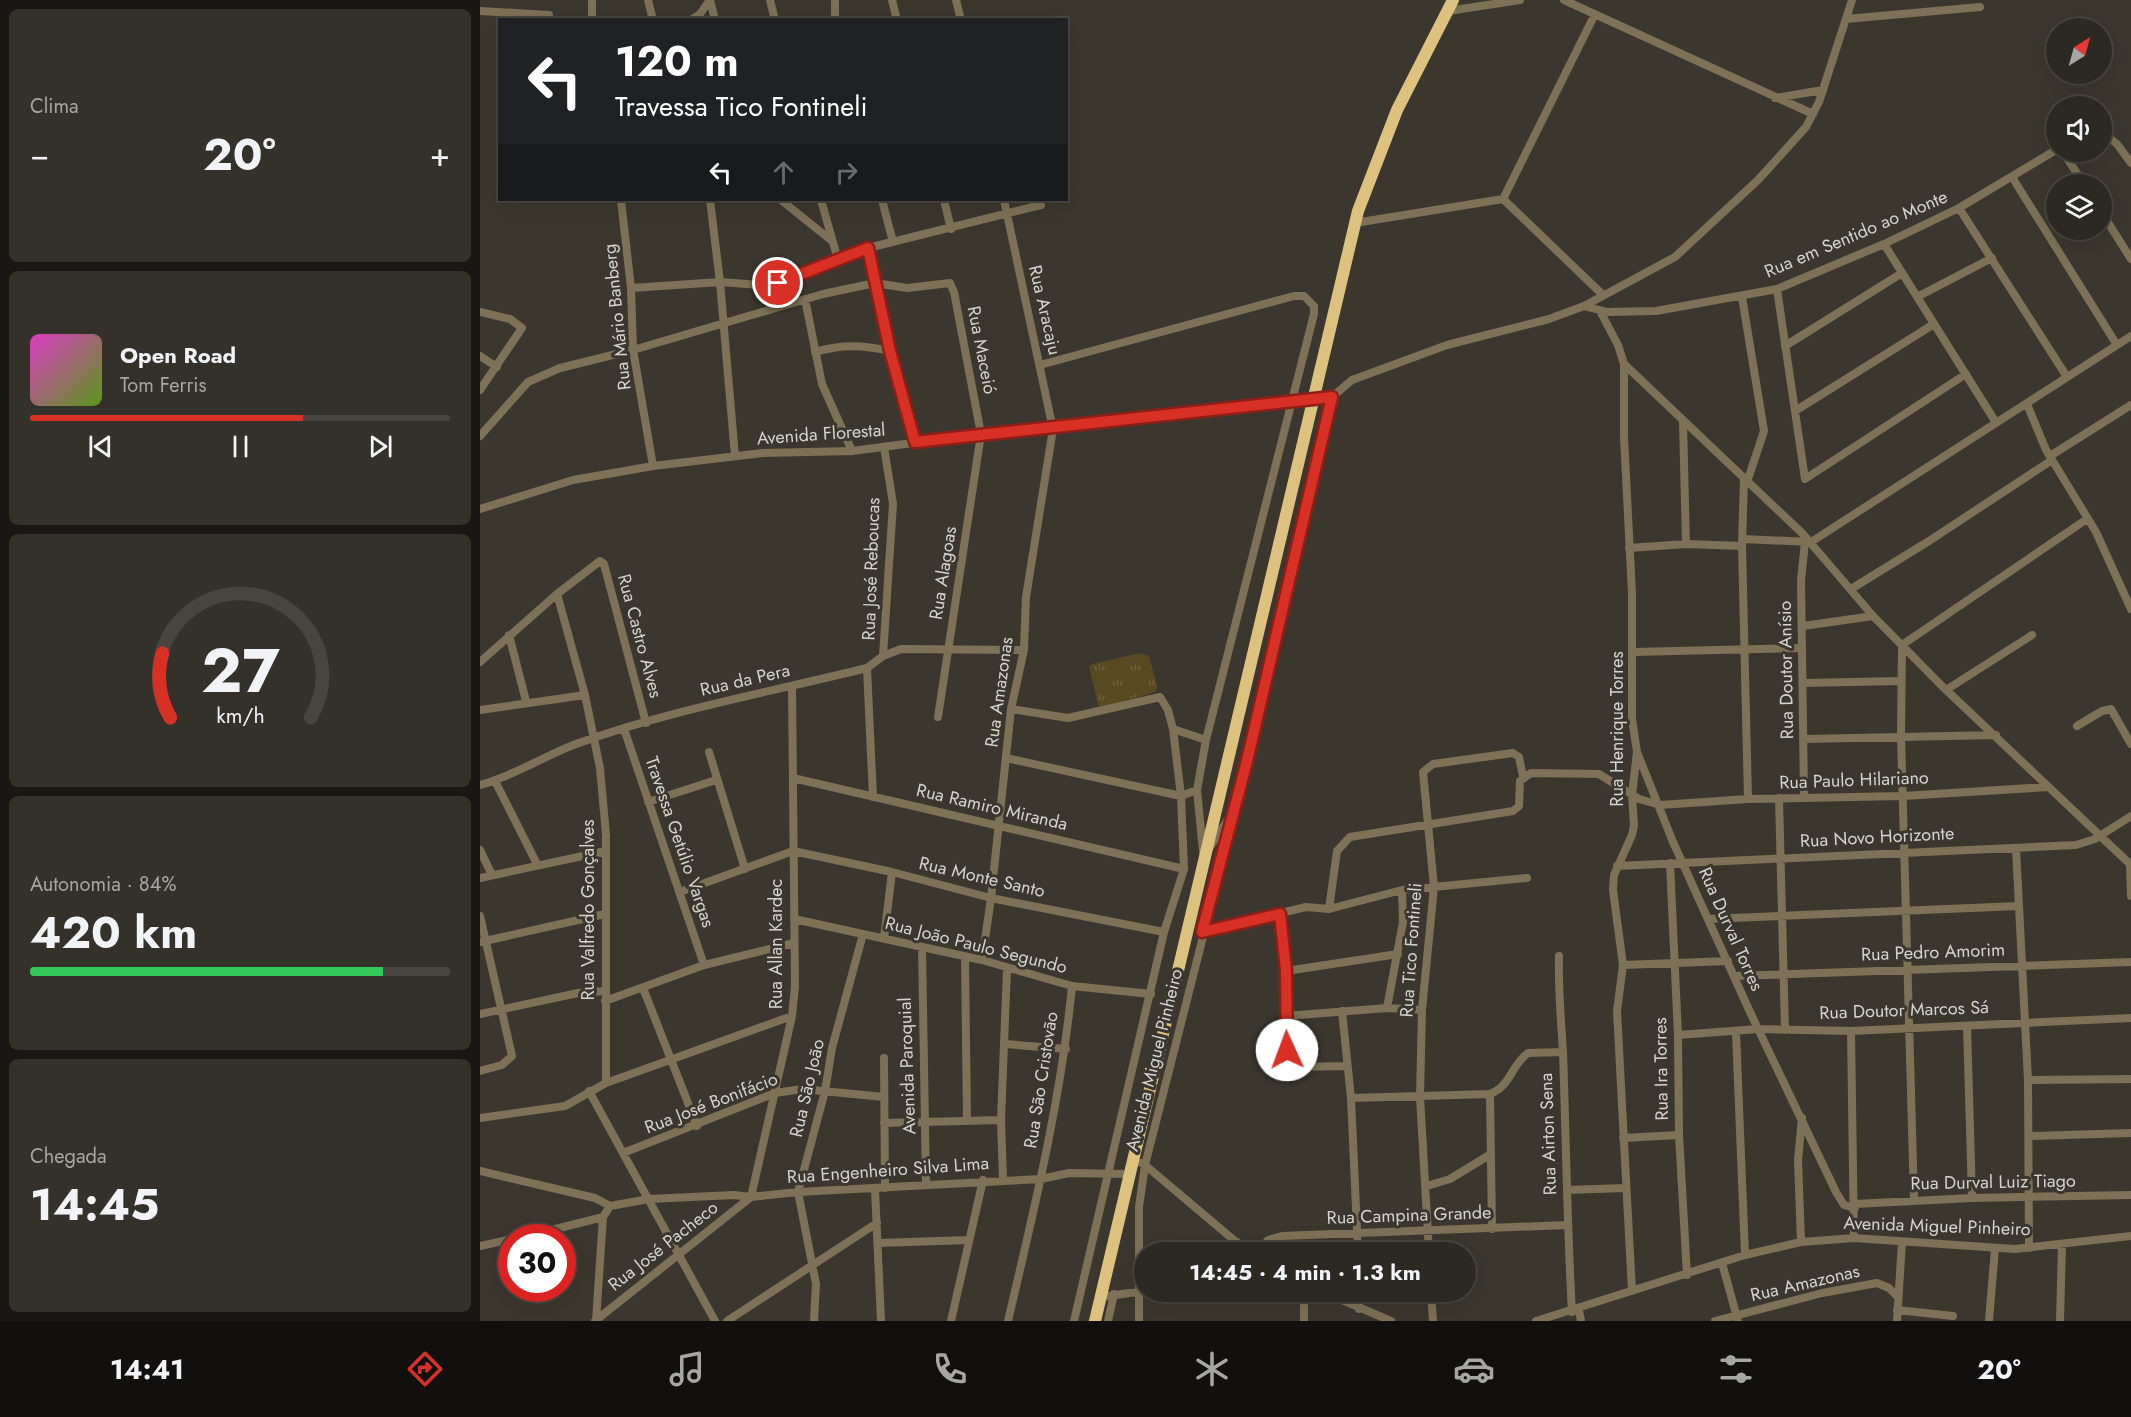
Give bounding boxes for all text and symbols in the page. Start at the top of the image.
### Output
north arrow [2046,18,2112,84]
map controls [2046,18,2112,240]
text: 120 m [615,31,739,92]
icon: left [516,42,594,120]
text: Travessa Tico Fontineli [615,87,867,126]
text: Clima [30,92,79,121]
button: sound [2046,96,2112,162]
text: 20° [203,122,276,187]
text: − [30,131,49,178]
text: + [430,131,450,178]
icon: left [704,156,737,189]
icon: ahead [767,156,800,189]
icon: right [830,156,863,189]
button: layers [2046,174,2112,240]
street label: Rua em Sentido ao Monte [1760,184,1952,284]
street label: Rua Mário Banberg [596,243,638,391]
pin [752,257,803,308]
street label: Rua Aracaju [1022,262,1068,358]
icon: arrive [761,266,794,299]
street label: Rua Maceió [961,304,1003,396]
text: Open Road [120,339,236,371]
text: Tom Ferris [120,371,207,400]
street label: Avenida Florestal [756,417,886,451]
icon: previous [84,430,117,463]
icon: pause [224,430,257,463]
icon: next [364,430,397,463]
street label: Rua José Reboucas [856,497,886,641]
street label: Rua Alagoas [923,524,963,622]
street label: Rua Castro Alves [611,571,669,701]
street label: Rua Doutor Anísio [1772,600,1800,740]
text: 27 [201,625,280,715]
street label: Rua Amazonas [978,635,1020,749]
street label: Rua Henrique Torres [1604,651,1630,807]
street label: Rua da Pera [698,657,792,703]
text: km/h [216,700,264,731]
street label: Travessa Getúlio Vargas [639,753,721,931]
street label: Rua Paulo Hilariano [1779,764,1929,796]
street label: Rua Ramiro Miranda [914,777,1070,837]
street label: Rua Valfredo Gonçalves [575,819,601,1001]
street label: Rua Novo Horizonte [1799,820,1955,854]
street label: Rua Monte Santo [916,850,1048,904]
street label: Rua Durval Torres [1692,863,1770,995]
text: Autonomia · 84% [30,870,176,899]
street label: Rua Allan Kardec [763,879,789,1009]
street label: Rua Tico Fontineli [1393,882,1429,1018]
text: 420 km [30,900,197,965]
street label: Rua João Paulo Segundo [882,910,1070,980]
street label: Rua Pedro Amorim [1860,936,2006,968]
street label: Avenida Miguel Pinheiro [1119,966,1189,1154]
street label: Rua Doutor Marcos Sá [1819,994,1989,1026]
street label: Avenida Paroquial [892,997,922,1135]
street label: Rua São Cristovão [1017,1010,1065,1150]
street label: Rua Ira Torres [1647,1017,1675,1121]
position arrow [1255,1018,1319,1082]
street label: Rua São João [783,1036,831,1140]
street label: Rua José Bonifácio [641,1066,781,1140]
street label: Rua Airton Sena [1533,1072,1563,1196]
text: Chegada [30,1142,107,1171]
street label: Rua Engenheiro Silva Lima [786,1150,990,1190]
street label: Rua Durval Luiz Tiago [1910,1168,2076,1196]
text: 14:45 [30,1172,159,1237]
street label: Rua José Pacheco [602,1195,724,1297]
street label: Rua Campina Grande [1326,1199,1492,1231]
street label: Avenida Miguel Pinheiro [1843,1210,2031,1242]
speed limit sign: 30 [498,1224,576,1302]
text: 14:45 · 4 min · 1.3 km [1189,1256,1421,1288]
street label: Rua Amazonas [1748,1258,1862,1308]
icon: directions [404,1348,446,1390]
icon: music [666,1348,708,1390]
icon: phone [929,1348,971,1390]
icon: climate [1191,1348,1233,1390]
icon: car [1453,1348,1495,1390]
icon: filters [1715,1348,1757,1390]
text: 14:41 [110,1350,184,1389]
text: 20° [1977,1350,2021,1389]

